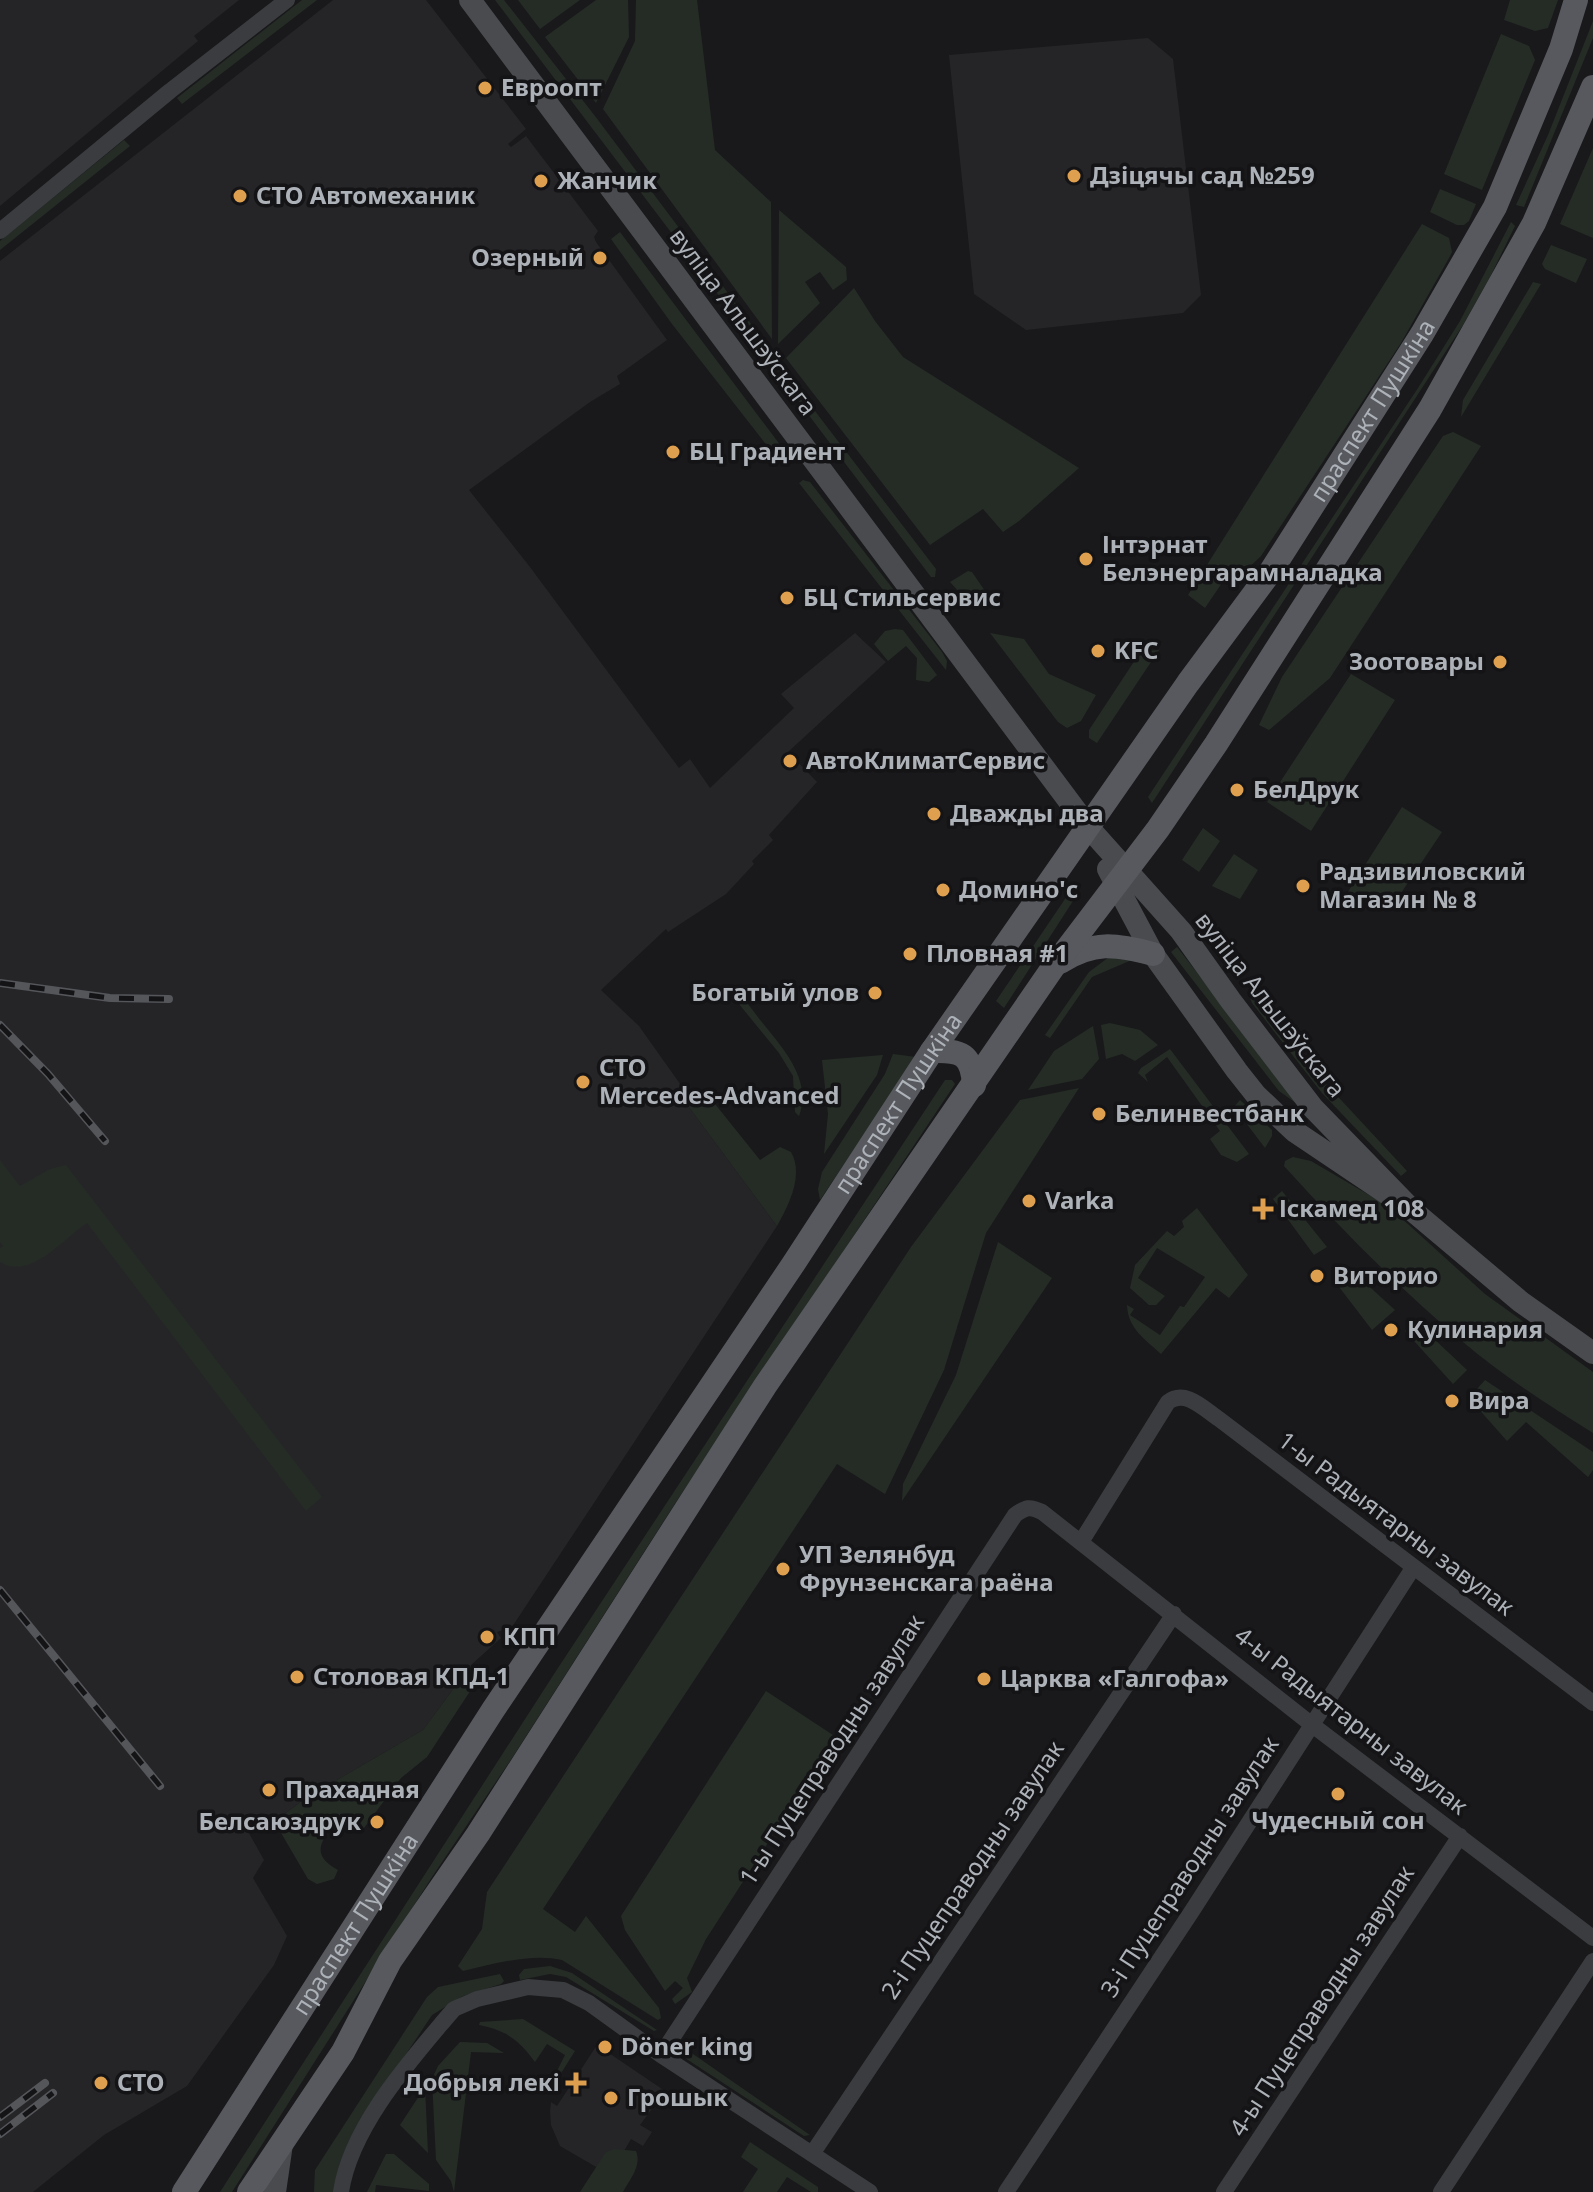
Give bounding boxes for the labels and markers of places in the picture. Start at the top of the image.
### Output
place label: Евроопт [501,70,602,103]
marker: Евроопт [476,79,494,97]
place label: Дзіцячы сад №259 [1090,158,1315,191]
place label: Жанчик [557,163,657,196]
marker: Дзіцячы сад №259 [1065,167,1083,185]
marker: Жанчик [532,172,550,190]
place label: СТО Автомеханик [256,178,475,211]
marker: СТО Автомеханик [231,187,249,205]
place label: Озерный [471,240,584,273]
marker: Озерный [591,249,609,267]
place label: БЦ Градиент [689,434,845,467]
marker: БЦ Градиент [664,443,682,461]
place label: Інтэрнат Белэнергарамналадка [1102,527,1383,588]
marker: Інтэрнат Белэнергарамналадка [1077,550,1095,568]
place label: БЦ Стильсервис [803,580,1001,613]
marker: БЦ Стильсервис [778,589,796,607]
place label: KFC [1114,633,1159,666]
marker: KFC [1089,642,1107,660]
place label: Зоотовары [1349,644,1484,677]
marker: Зоотовары [1491,653,1509,671]
place label: АвтоКлиматСервис [806,743,1045,776]
marker: АвтоКлиматСервис [781,752,799,770]
place label: БелДрук [1253,772,1359,805]
marker: БелДрук [1228,781,1246,799]
place label: Дважды два [950,796,1103,829]
marker: Дважды два [925,805,943,823]
place label: Радзивиловский Магазин № 8 [1319,854,1526,915]
place label: Домино'c [959,872,1078,905]
marker: Радзивиловский Магазин № 8 [1294,877,1312,895]
marker: Домино'c [934,881,952,899]
place label: Пловная #1 [926,936,1069,969]
marker: Пловная #1 [901,945,919,963]
place label: Богатый улов [691,975,859,1008]
marker: Богатый улов [866,984,884,1002]
place label: СТО Mercedes-Advanced [599,1050,839,1111]
marker: СТО Mercedes-Advanced [574,1073,592,1091]
place label: Белинвестбанк [1115,1096,1305,1129]
marker: Белинвестбанк [1090,1105,1108,1123]
place label: Varka [1045,1183,1114,1216]
place label: Іскамед 108 [1279,1191,1425,1224]
marker: Varka [1020,1192,1038,1210]
marker: Іскамед 108 [1254,1200,1272,1218]
place label: Виторио [1333,1258,1438,1291]
marker: Виторио [1308,1267,1326,1285]
place label: Кулинария [1407,1312,1543,1345]
marker: Кулинария [1382,1321,1400,1339]
place label: Вира [1468,1383,1530,1416]
marker: Вира [1443,1392,1461,1410]
place label: УП Зелянбуд Фрунзенскага раёна [799,1537,1053,1598]
marker: УП Зелянбуд Фрунзенскага раёна [774,1560,792,1578]
place label: КПП [503,1619,556,1652]
marker: КПП [478,1628,496,1646]
place label: Столовая КПД-1 [313,1659,509,1692]
place label: Царква «Галгофа» [1000,1661,1229,1694]
marker: Столовая КПД-1 [288,1668,306,1686]
marker: Царква «Галгофа» [975,1670,993,1688]
place label: Прахадная [285,1772,420,1805]
marker: Прахадная [260,1781,278,1799]
marker: Чудесный сон [1329,1785,1347,1803]
place label: Чудесный сон [1251,1803,1425,1836]
place label: Белсаюздрук [198,1804,361,1837]
marker: Белсаюздрук [368,1813,386,1831]
place label: Döner king [621,2029,753,2062]
marker: Döner king [596,2038,614,2056]
place label: СТО [117,2065,165,2098]
place label: Добрыя лекі [404,2065,560,2098]
marker: СТО [92,2074,110,2092]
marker: Добрыя лекі [567,2074,585,2092]
place label: Грошык [627,2080,728,2113]
marker: Грошык [602,2089,620,2107]

